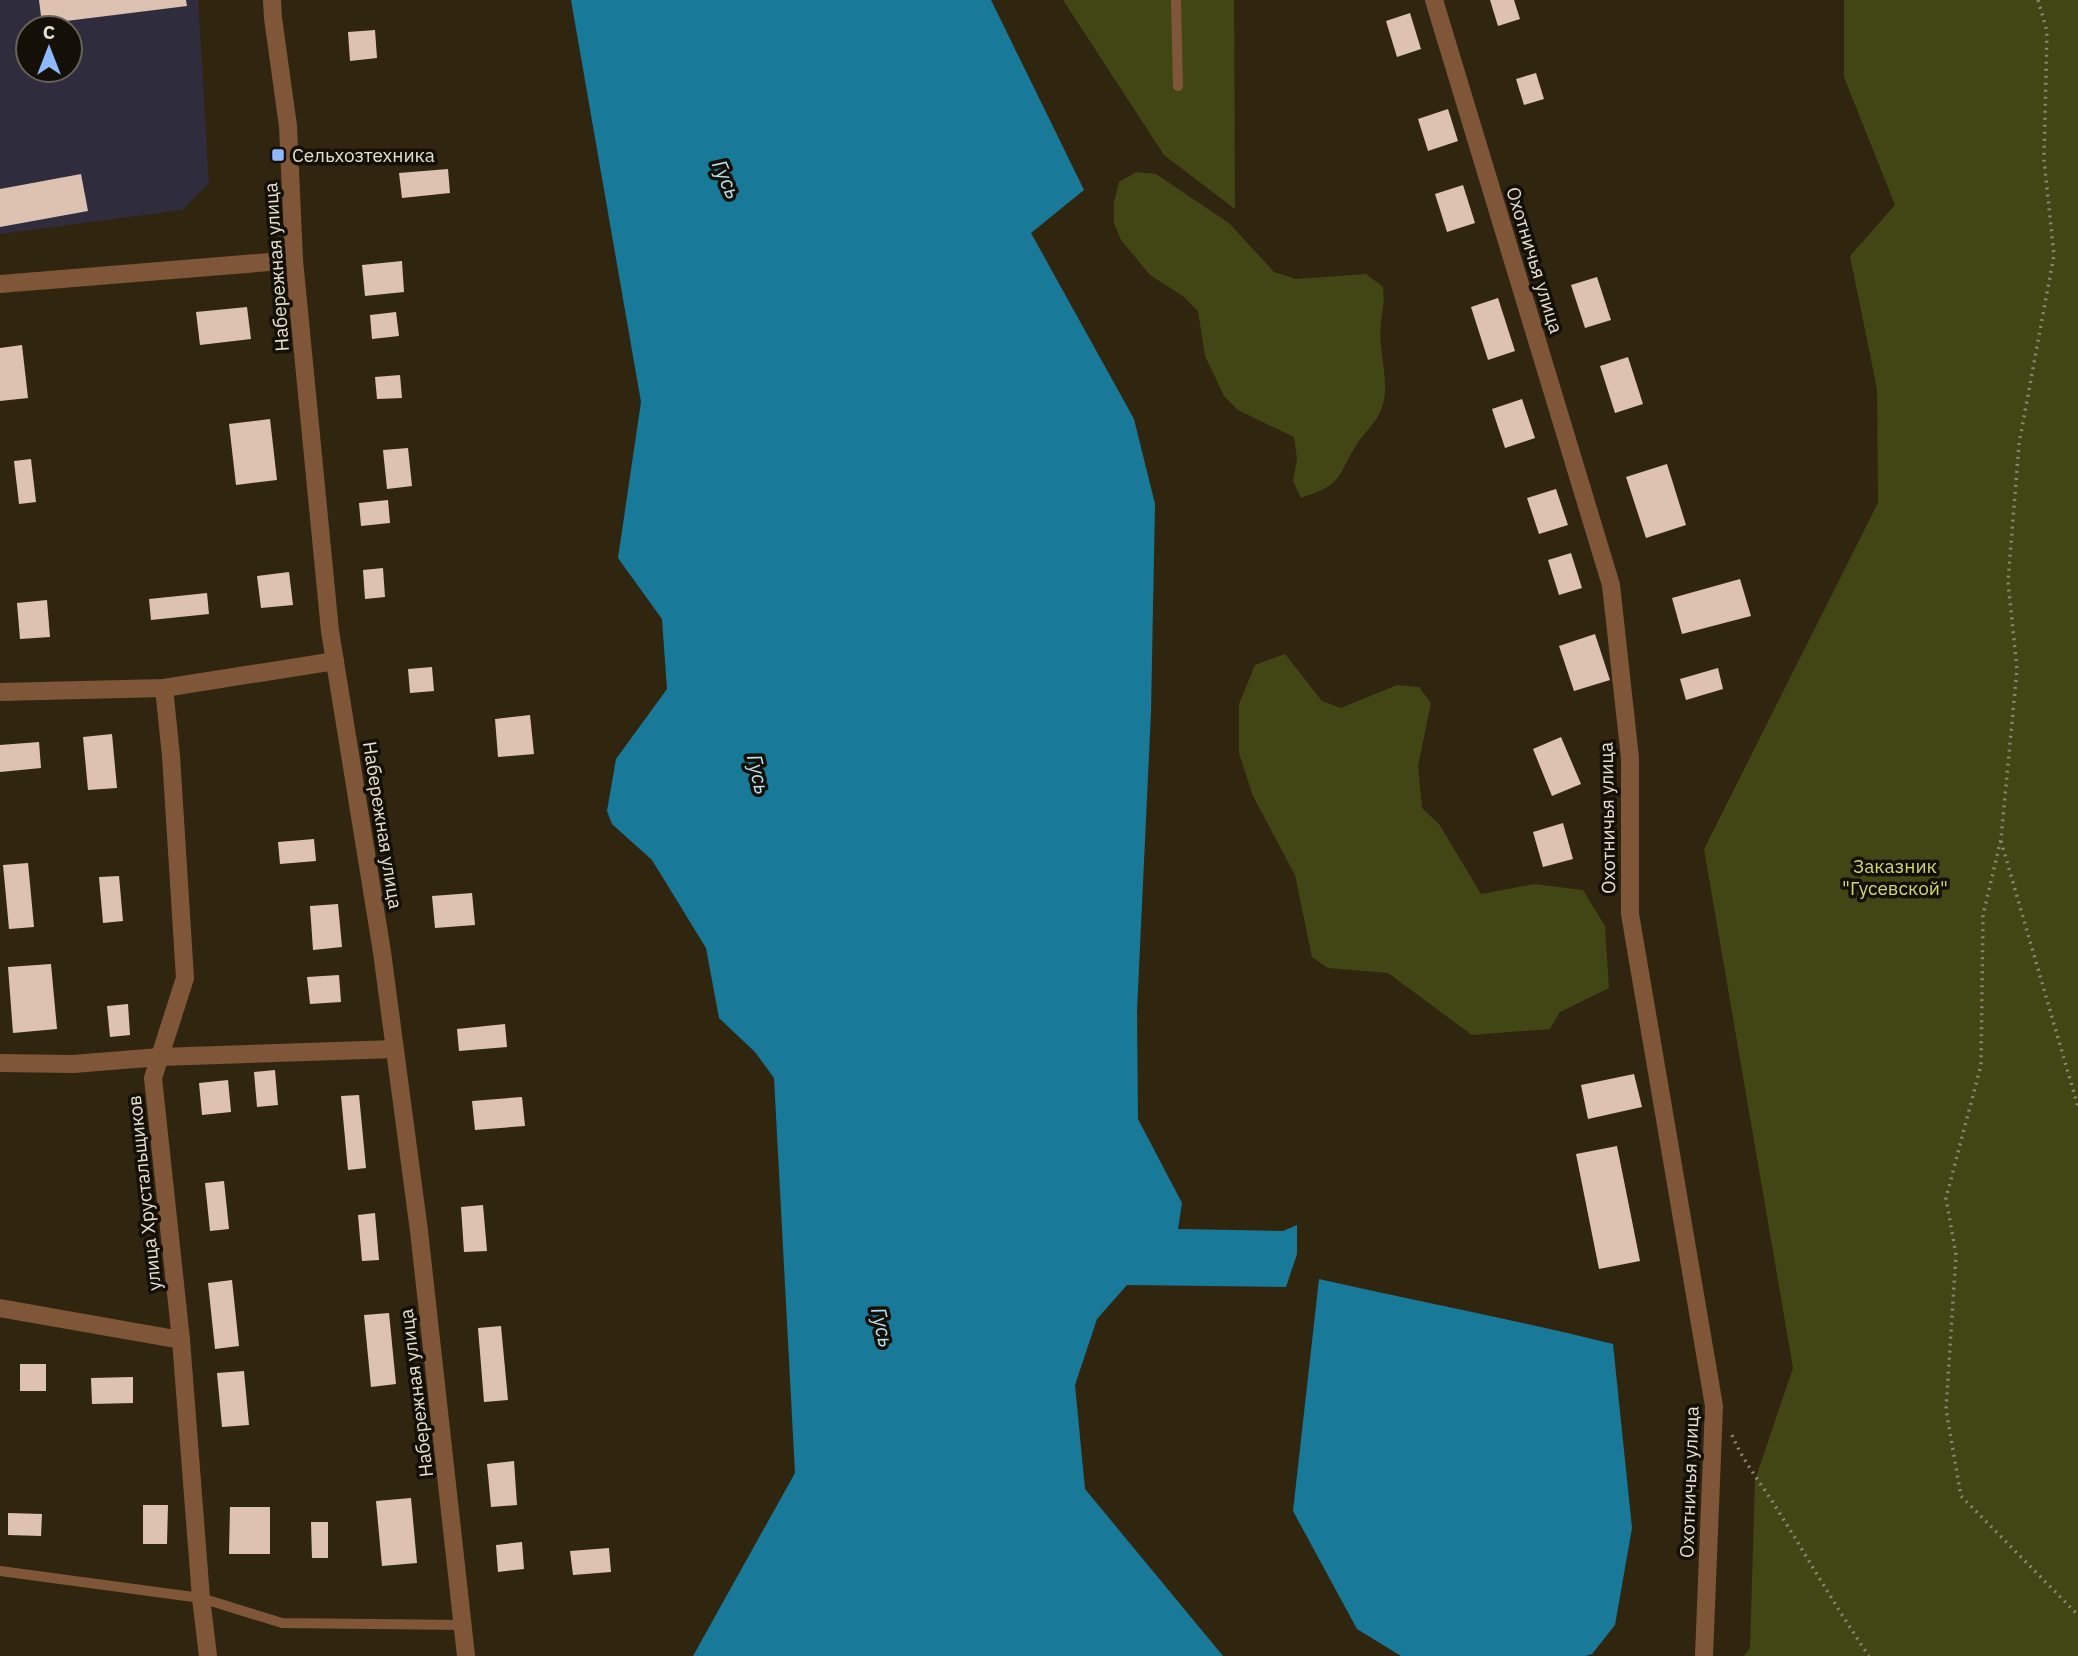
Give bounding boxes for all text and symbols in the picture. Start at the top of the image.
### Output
north arrow [14,14,84,84]
text: С [43,20,55,44]
place label: Сельхозтехника [292,143,435,167]
marker: Сельхозтехника [270,147,286,163]
water label: Гусь [706,155,748,203]
street label: Набережная улица [258,182,294,352]
street label: Охотничья улица [1501,184,1569,336]
street label: Набережная улица [358,740,408,910]
street label: Охотничья улица [1594,742,1620,894]
water label: Гусь [741,751,777,797]
park label: Заказник "Гусевской" [1842,854,1948,900]
street label: улица Хрустальщиков [122,1094,166,1292]
water label: Гусь [865,1304,901,1350]
street label: Набережная улица [394,1308,438,1478]
street label: Охотничья улица [1674,1406,1704,1558]

